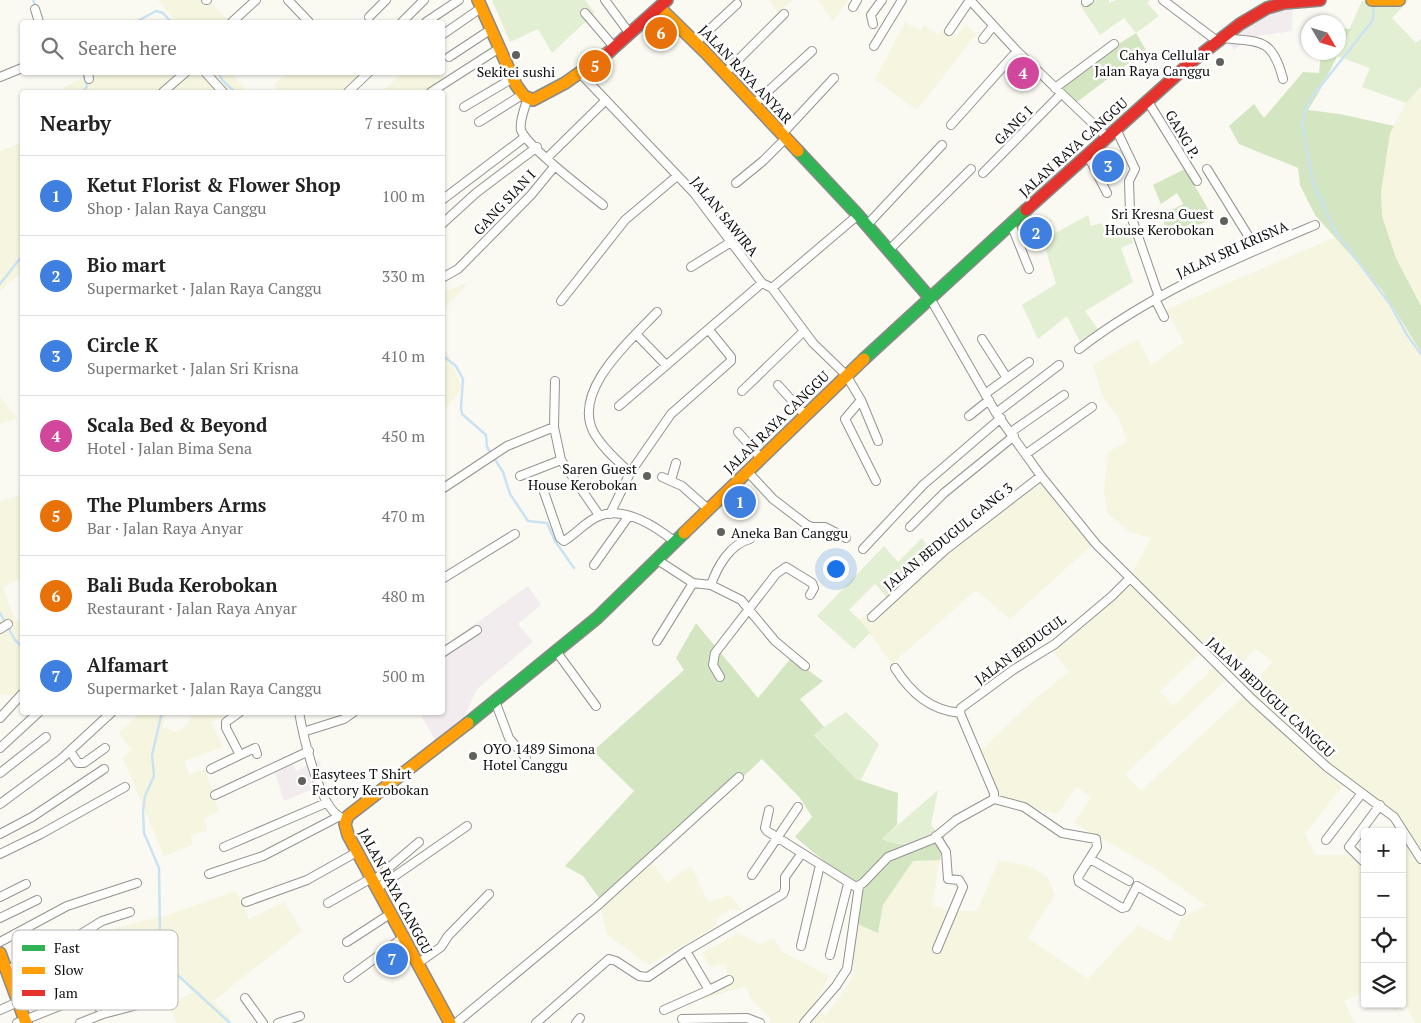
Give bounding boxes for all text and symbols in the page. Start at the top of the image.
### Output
pin: 6 [645,14,677,52]
north arrow [1301,15,1346,60]
search box [20,20,445,75]
street label: JALAN RAYA ANYAR [695,20,797,128]
icon: search [38,34,66,62]
text: Search here [78,35,177,60]
place label: Cahya Cellular Jalan Raya Canggu [1094,45,1211,80]
pin: 5 [579,47,611,85]
marker: Sekitei sushi [510,49,522,61]
pin: 4 [1007,54,1039,92]
marker: Cahya Cellular Jalan Raya Canggu [1214,56,1226,68]
place label: Sekitei sushi [477,62,555,81]
street label: JALAN RAYA CANGGU [1015,93,1132,201]
street label: GANG I [990,101,1037,148]
street label: GANG P. [1161,106,1205,162]
text: Nearby [40,109,111,137]
text: 7 results [365,112,425,134]
pin: 3 [1092,147,1124,185]
street label: GANG SIAN I [469,165,539,239]
text: Ketut Florist & Flower Shop [87,172,341,197]
street label: JALAN SAWIRA [687,172,763,260]
text: 1 [51,185,61,207]
text: 100 m [382,185,425,207]
text: Shop · Jalan Raya Canggu [87,197,267,219]
place label: Sri Kresna Guest House Kerobokan [1105,204,1215,239]
pin: 2 [1020,214,1052,252]
marker: Sri Kresna Guest House Kerobokan [1218,215,1230,227]
street label: JALAN SRI KRISNA [1173,216,1291,282]
text: Bio mart [87,252,166,277]
text: 2 [51,265,61,287]
text: 330 m [382,265,425,287]
text: Supermarket · Jalan Raya Canggu [87,277,322,299]
text: Circle K [87,332,158,357]
text: 3 [51,345,61,367]
text: 410 m [382,345,425,367]
text: Supermarket · Jalan Sri Krisna [87,357,299,379]
street label: JALAN RAYA CANGGU [719,366,833,477]
text: Scala Bed & Beyond [87,412,267,437]
text: 4 [51,425,61,447]
text: 450 m [382,425,425,447]
text: Hotel · Jalan Bima Sena [87,437,252,459]
place label: Saren Guest House Kerobokan [528,459,638,494]
marker: Saren Guest House Kerobokan [641,470,653,482]
street label: JALAN BEDUGUL GANG 3 [879,478,1017,594]
pin: 1 [724,483,756,521]
text: The Plumbers Arms [87,492,266,517]
text: 5 [51,505,61,527]
text: 470 m [382,505,425,527]
text: Bar · Jalan Raya Anyar [87,517,243,539]
place label: Aneka Ban Canggu [731,523,848,542]
marker: Aneka Ban Canggu [715,526,727,538]
your location [823,556,849,582]
text: Bali Buda Kerobokan [87,572,278,597]
text: 6 [51,585,61,607]
text: 480 m [382,585,425,607]
text: Restaurant · Jalan Raya Anyar [87,597,297,619]
street label: JALAN BEDUGUL [971,609,1070,688]
street label: JALAN BEDUGUL CANGGU [1203,633,1340,762]
text: Alfamart [87,652,169,677]
text: 7 [51,665,61,687]
text: 500 m [382,665,425,687]
text: Supermarket · Jalan Raya Canggu [87,677,322,699]
place label: OYO 1489 Simona Hotel Canggu [483,739,595,774]
marker: OYO 1489 Simona Hotel Canggu [467,750,479,762]
place label: Easytees T Shirt Factory Kerobokan [312,764,429,799]
marker: Easytees T Shirt Factory Kerobokan [296,775,308,787]
street label: JALAN RAYA CANGGU [355,825,438,958]
map controls [1361,828,1406,1008]
button: + [1361,828,1406,873]
button: − [1361,873,1406,918]
button: locate [1361,918,1406,963]
legend [12,930,178,1010]
text: Fast [54,938,81,957]
pin: 7 [376,940,408,978]
text: Slow [54,960,84,979]
button: layers [1361,963,1406,1008]
text: Jam [54,983,78,1002]

